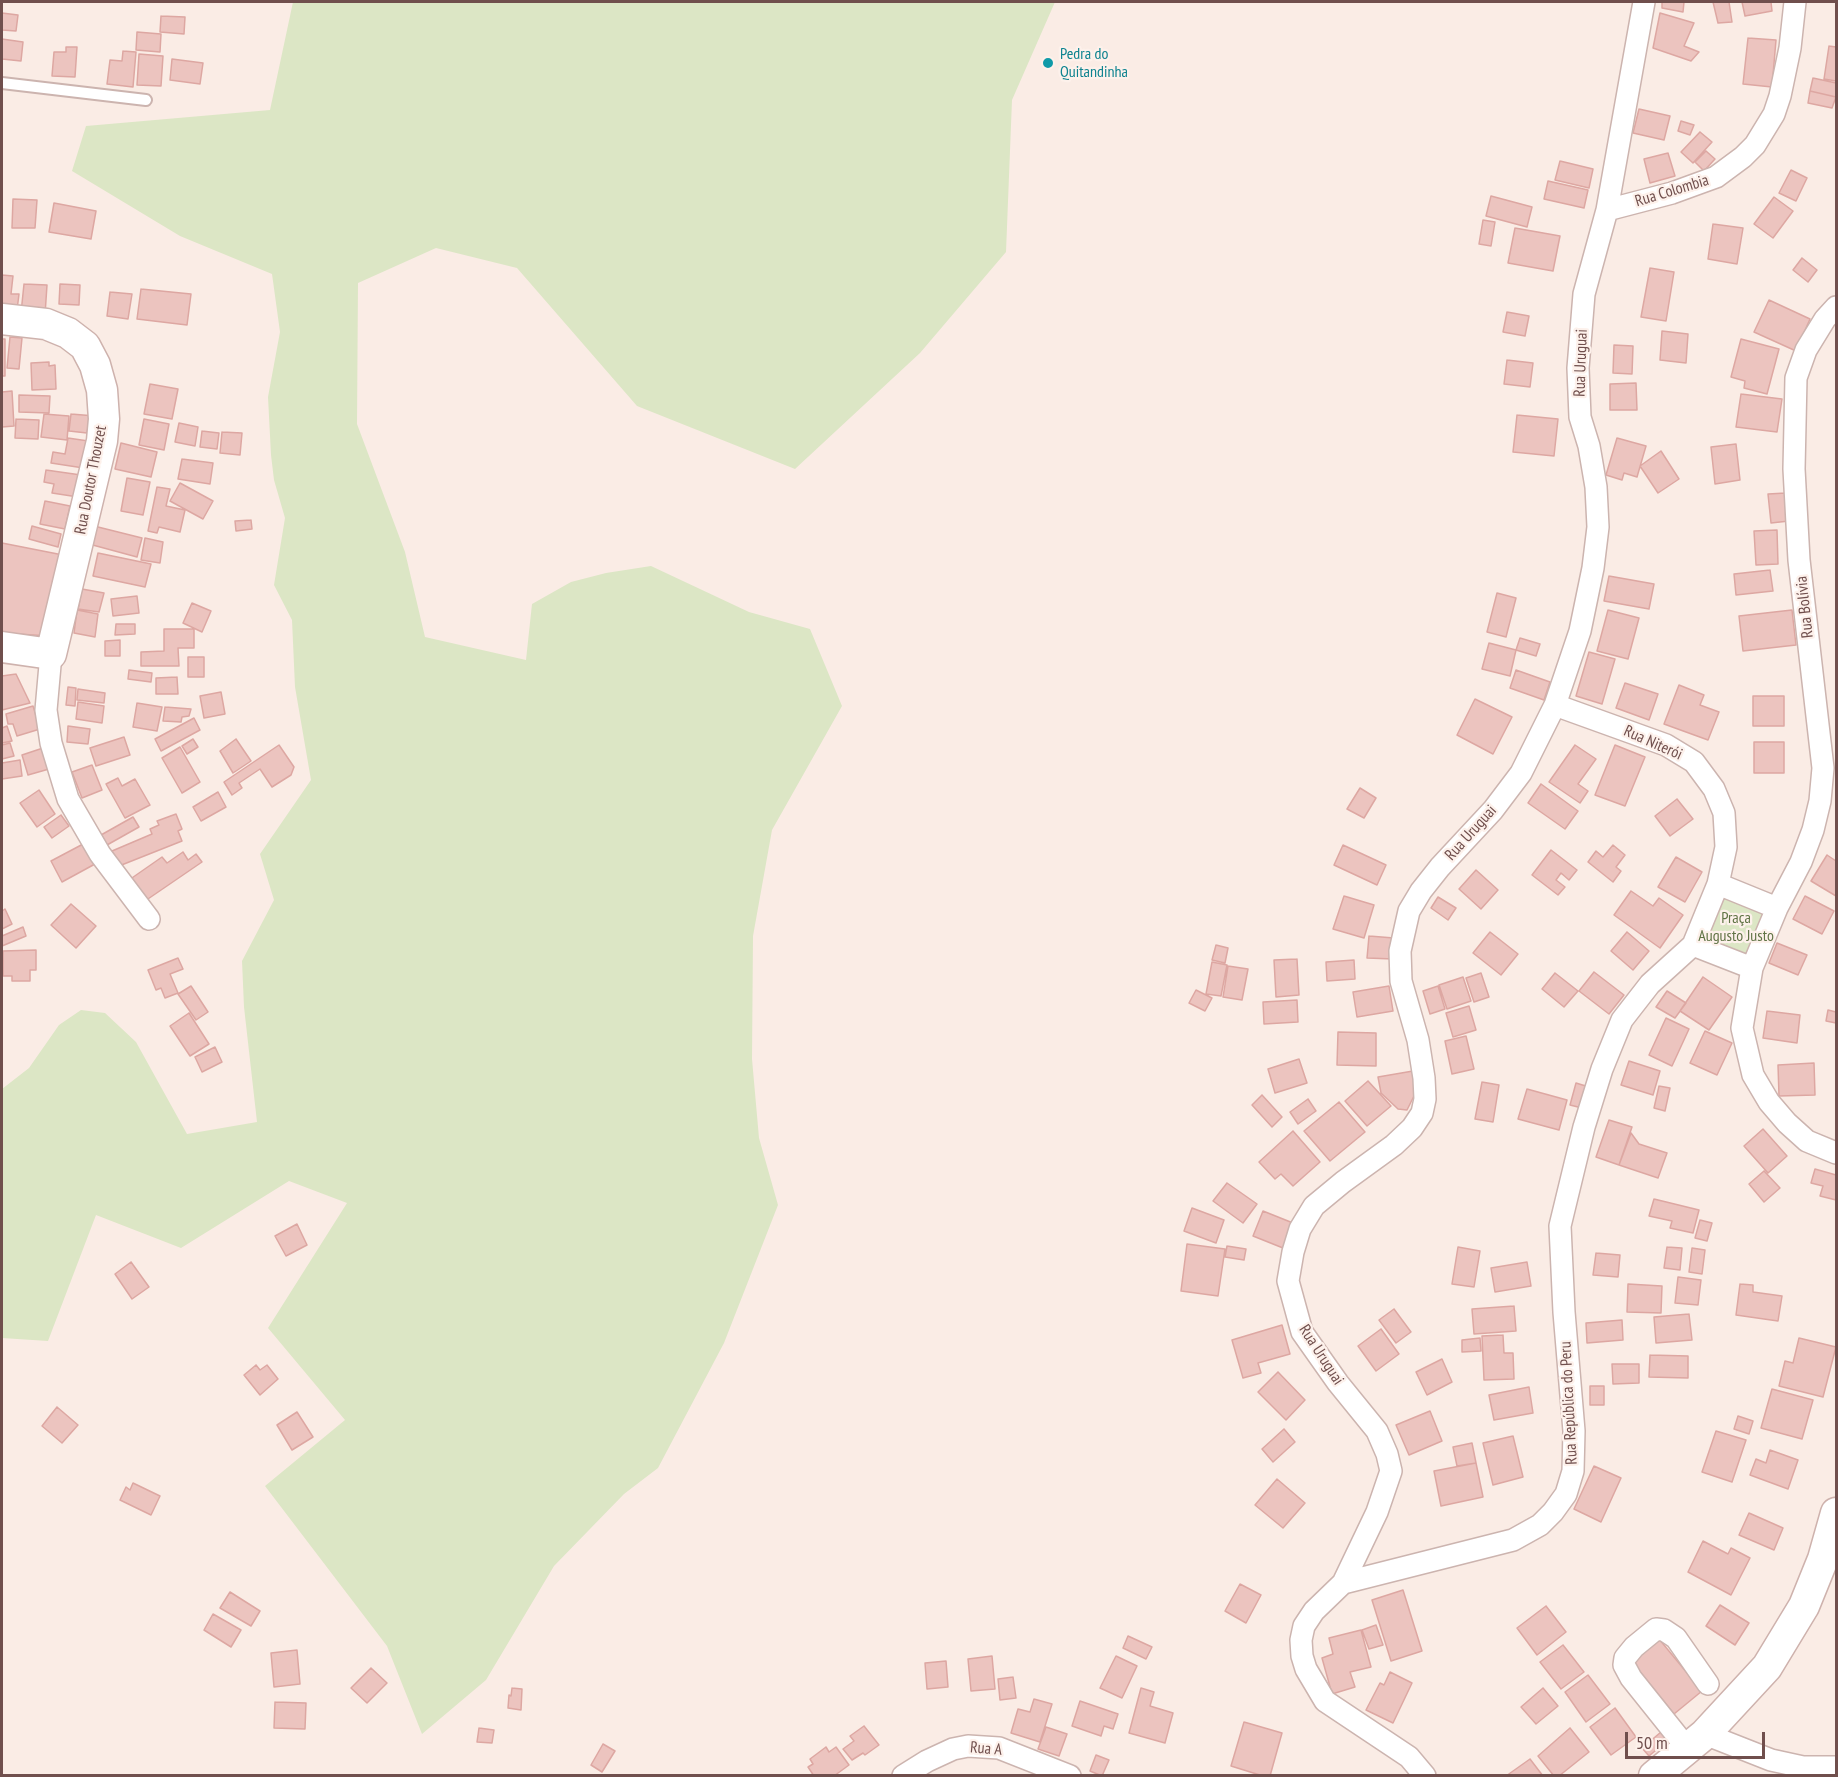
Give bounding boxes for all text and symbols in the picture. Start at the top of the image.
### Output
place label: Pedra do Quitandinha [1060,44,1128,82]
marker: Pedra do Quitandinha [1041,56,1055,70]
street label: Rua Colombia [1633,171,1711,211]
street label: Rua Uruguai [1570,329,1592,397]
street label: Rua Doutor Thouzet [71,424,111,536]
street label: Rua Bolívia [1792,575,1818,639]
street label: Rua Niterói [1621,722,1685,764]
street label: Rua Uruguai [1441,801,1501,865]
park label: Praça Augusto Justo [1698,908,1774,946]
street label: Rua Uruguai [1294,1321,1348,1389]
street label: Rua República do Peru [1556,1341,1582,1465]
scale bar [1628,1720,1768,1758]
text: 50 m [1636,1731,1668,1754]
street label: Rua A [969,1738,1003,1760]

